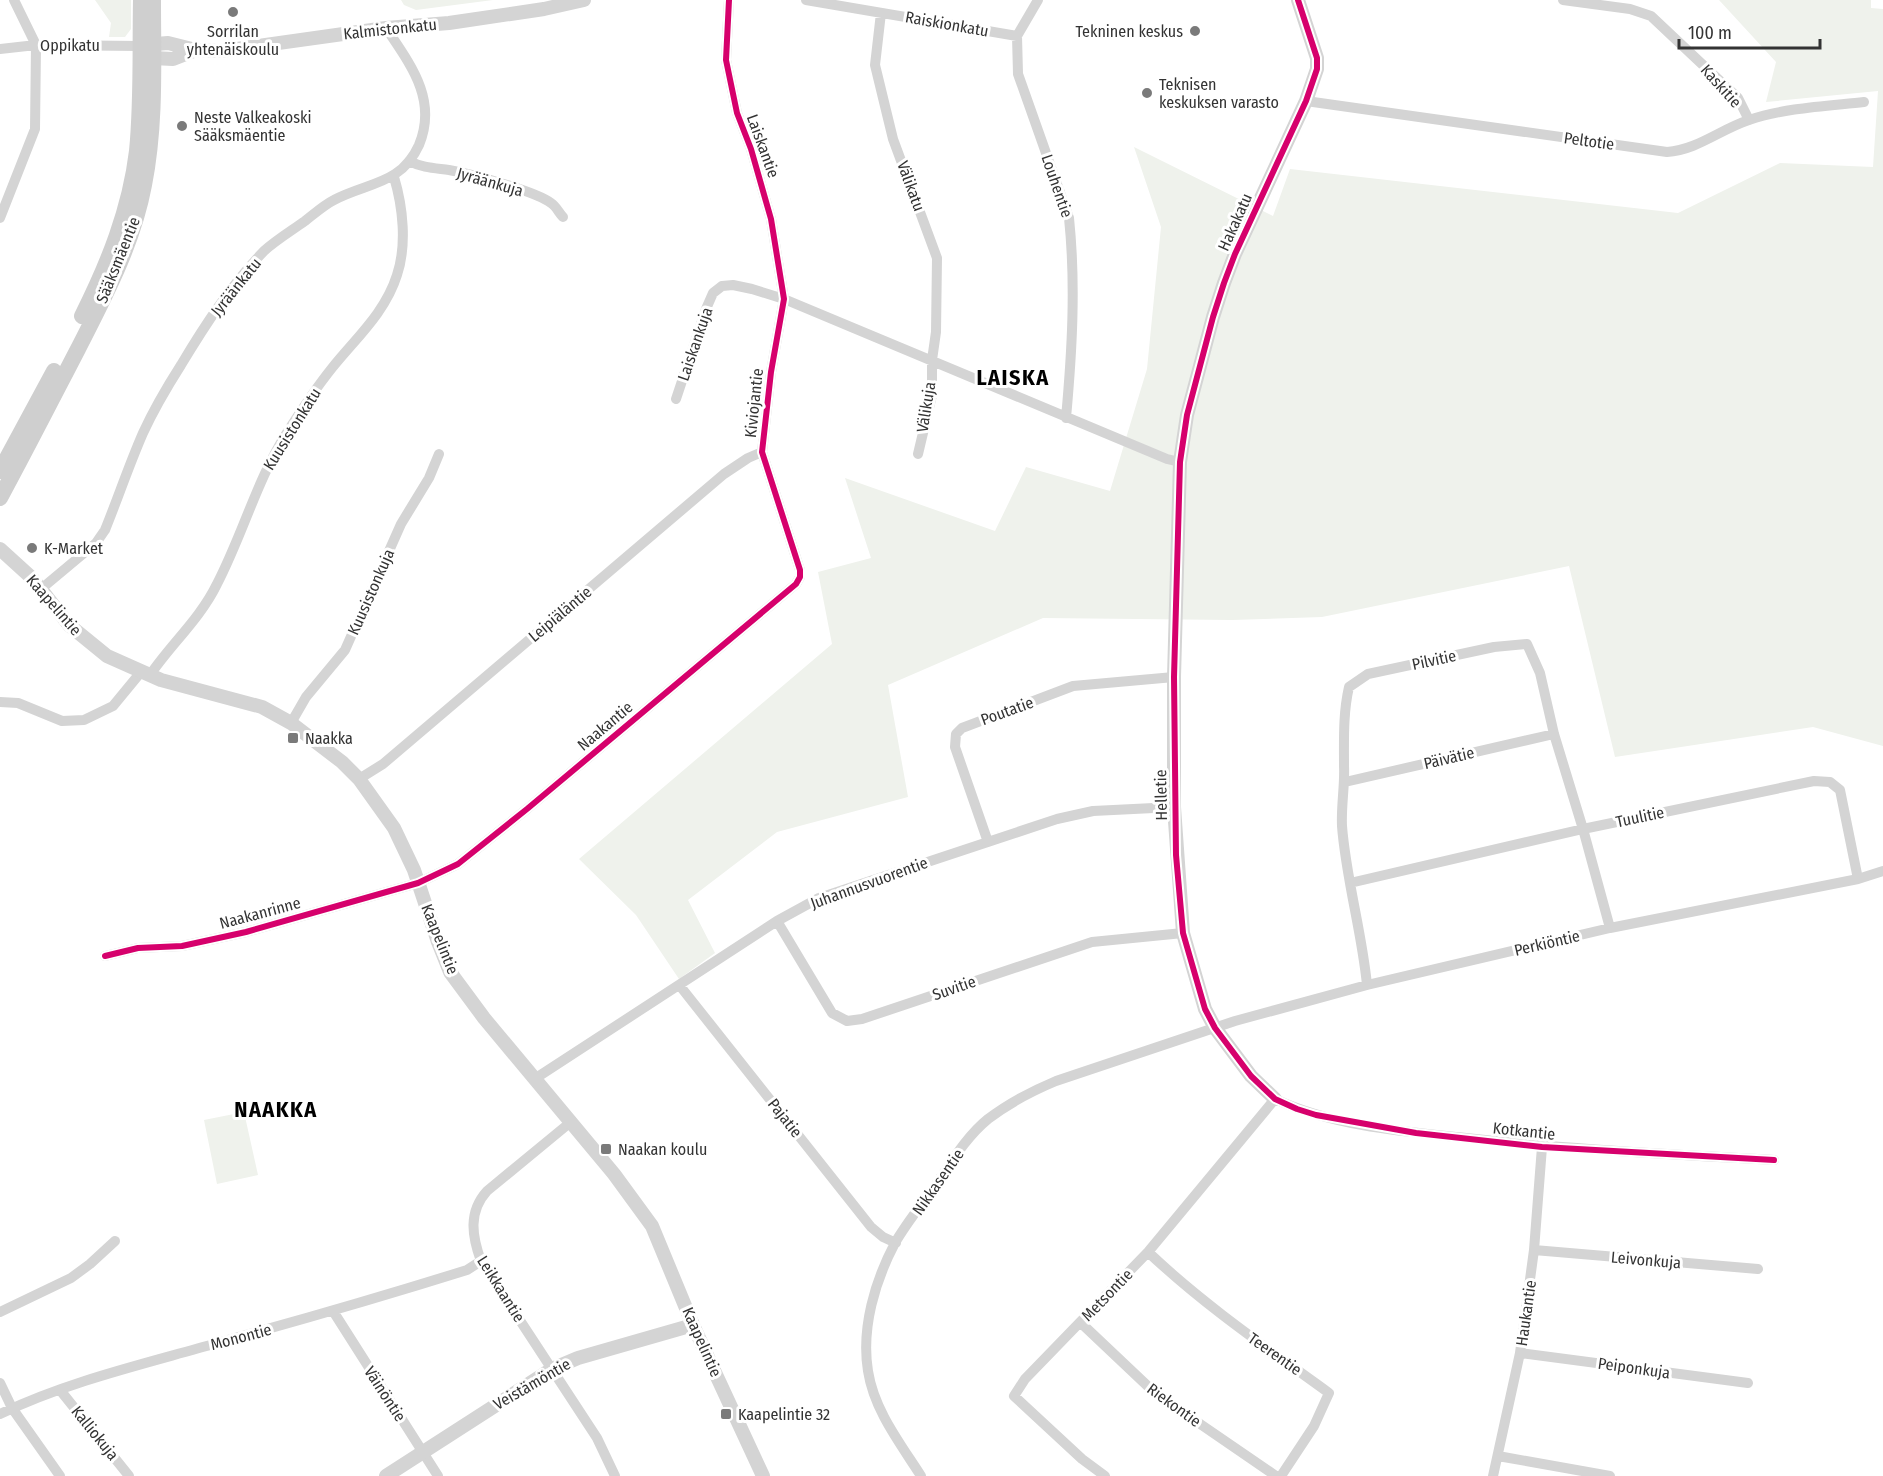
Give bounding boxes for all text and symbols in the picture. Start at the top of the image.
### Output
marker: Sorrilan yhtenäiskoulu [226,5,240,19]
street label: Raiskionkatu [904,7,990,41]
scale bar [1679,12,1820,50]
street label: Kalmistonkatu [342,15,438,43]
place label: Sorrilan yhtenäiskoulu [187,22,279,59]
place label: Tekninen keskus [1076,22,1183,41]
text: 100 m [1688,22,1732,44]
marker: Tekninen keskus [1188,24,1202,38]
street label: Oppikatu [40,36,100,55]
street label: Kaskitie [1697,60,1745,112]
place label: Teknisen keskuksen varasto [1159,75,1279,112]
marker: Teknisen keskuksen varasto [1140,86,1154,100]
place label: Neste Valkeakoski Sääksmäentie [194,108,311,145]
street label: Laiskantie [743,112,783,181]
marker: Neste Valkeakoski Sääksmäentie [175,119,189,133]
street label: Peltotie [1563,128,1615,154]
street label: Louhentie [1037,152,1077,220]
street label: Välikatu [893,158,929,214]
street label: Jyräänkuja [455,163,526,201]
street label: Hakakatu [1214,190,1256,254]
street label: Sääksmäentie [92,214,144,306]
street label: Jyräänkatu [207,254,265,320]
street label: Laiskankuja [674,304,717,383]
district label: LAISKA [976,364,1050,391]
street label: Kiviojantie [741,367,767,439]
street label: Välikuja [913,380,939,434]
street label: Kuusistonkatu [259,384,325,474]
place label: K-Market [44,539,104,558]
marker: K-Market [25,541,39,555]
street label: Kuusistonkuja [344,546,398,638]
street label: Kaapelintie [22,571,86,639]
street label: Leipiäläntie [525,582,595,646]
street label: Pilvitie [1410,646,1458,674]
street label: Poutatie [978,693,1036,729]
street label: Naakantie [574,697,636,754]
place label: Naakka [305,729,353,748]
marker: Naakka [286,731,300,745]
street label: Päivätie [1422,743,1476,773]
street label: Helletie [1151,769,1171,821]
street label: Tuulitie [1614,803,1666,831]
street label: Juhannusvuorentie [808,853,930,913]
street label: Naakanrinne [217,893,303,933]
street label: Kaapelintie [417,901,463,977]
street label: Perkiöntie [1512,926,1582,960]
street label: Suvitie [930,972,978,1004]
street label: Pajatie [764,1095,806,1141]
district label: NAAKKA [234,1096,318,1123]
street label: Kotkantie [1492,1118,1556,1144]
place label: Naakan koulu [618,1140,707,1159]
marker: Naakan koulu [599,1142,613,1156]
street label: Nikkasentie [908,1145,968,1219]
street label: Leivonkuja [1610,1247,1682,1273]
street label: Leikkaantie [473,1252,529,1326]
street label: Metsontie [1077,1265,1137,1325]
street label: Haukantie [1512,1279,1540,1347]
street label: Kaapelintie [678,1304,726,1380]
street label: Monontie [208,1320,274,1354]
street label: Teerentie [1245,1329,1305,1379]
street label: Veistämöntie [490,1354,574,1414]
street label: Peiponkuja [1597,1354,1672,1382]
street label: Väinöntie [360,1363,410,1425]
street label: Riekontie [1143,1379,1205,1431]
street label: Kalliokuja [67,1402,123,1464]
place label: Kaapelintie 32 [738,1405,830,1424]
marker: Kaapelintie 32 [719,1407,733,1421]

